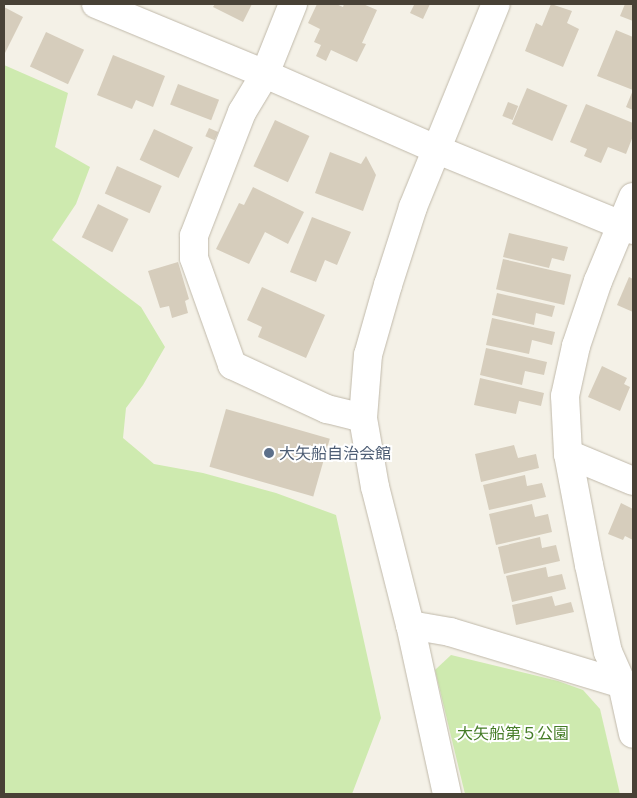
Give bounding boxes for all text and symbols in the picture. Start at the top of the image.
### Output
place label: 大矢船自治会館 [279,443,391,463]
marker: 大矢船自治会館 [263,447,275,459]
park label: 大矢船第５公園 [457,723,569,743]

